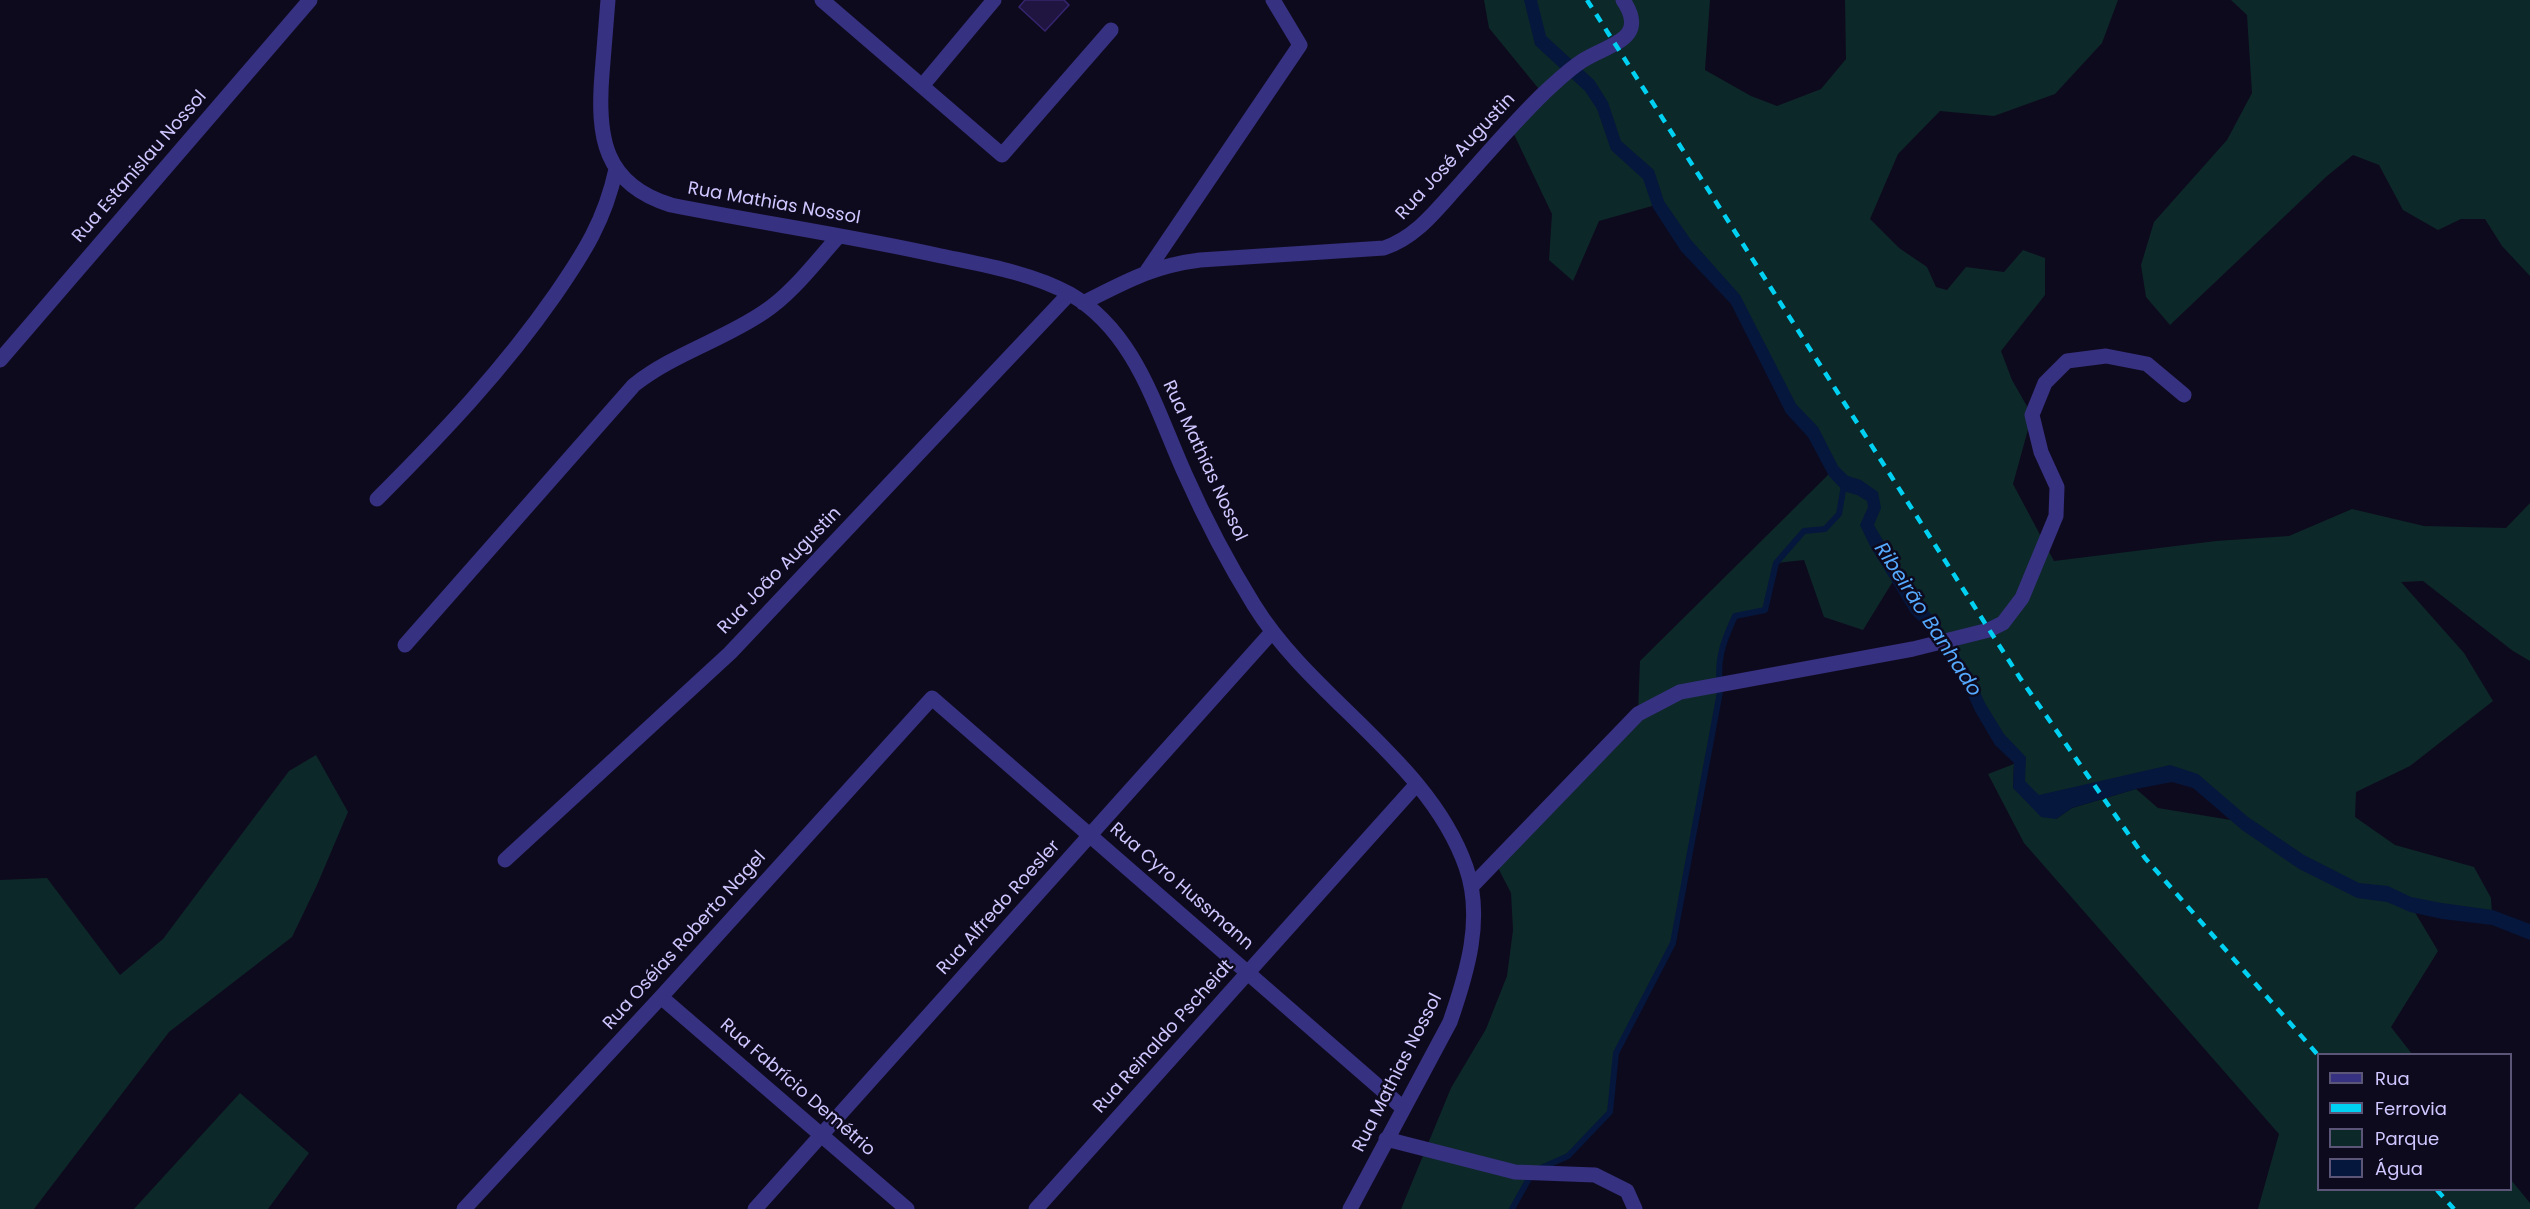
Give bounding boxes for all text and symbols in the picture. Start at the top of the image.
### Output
street label: Rua Estanislau Nossol [68,87,212,247]
street label: Rua José Augustin [1392,89,1520,225]
street label: Rua Mathias Nossol [686,178,862,230]
street label: Rua Mathias Nossol [1157,377,1251,545]
street label: Rua João Augustin [714,503,846,639]
water label: Ribeirão Banhado [1868,538,1986,702]
street label: Rua Cyro Hussmann [1105,819,1257,955]
street label: Rua Alfredo Roesler [933,836,1065,980]
street label: Rua Oséias Roberto Nagel [599,847,771,1035]
street label: Rua Reinaldo Pscheidt [1089,956,1239,1118]
street label: Rua Mathias Nossol [1349,990,1447,1156]
street label: Rua Fabrício Demétrio [715,1015,879,1161]
legend [2317,1053,2512,1191]
text: Rua [2375,1066,2410,1091]
text: Ferrovia [2375,1096,2447,1121]
text: Parque [2375,1126,2439,1151]
text: Água [2375,1156,2423,1181]

